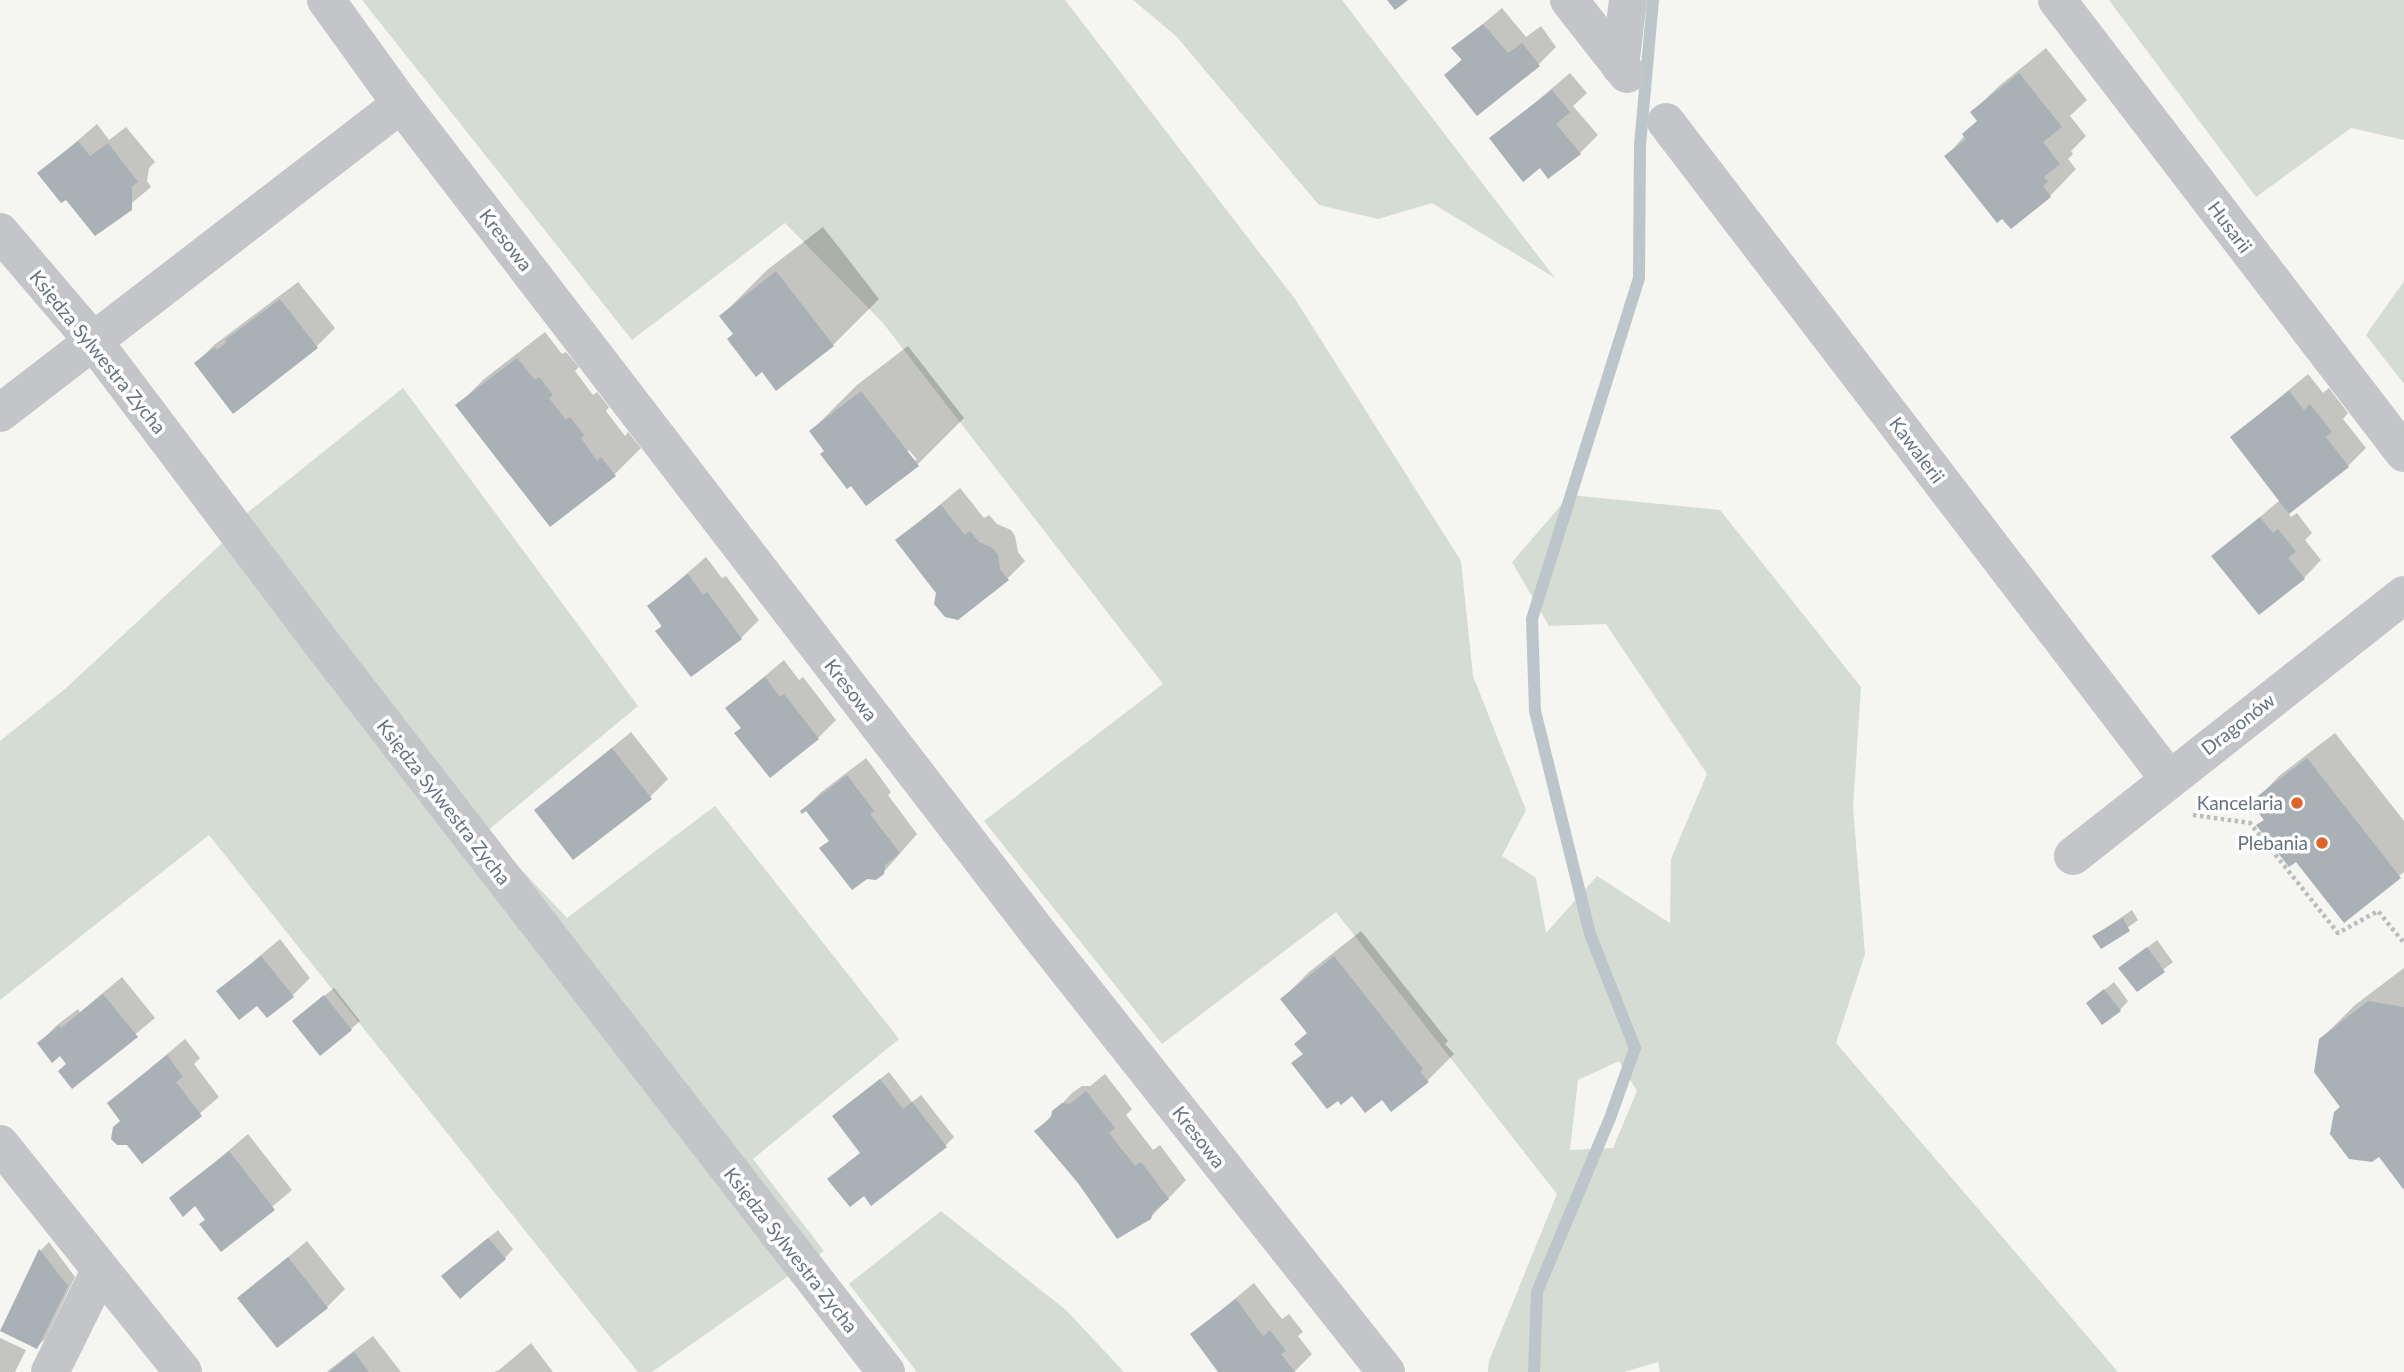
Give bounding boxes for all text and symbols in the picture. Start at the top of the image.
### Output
street label: Husarii [2204,196,2257,257]
street label: Kresowa [475,204,538,275]
street label: Księdza Sylwestra Zycha [25,265,171,438]
street label: Kawalerii [1885,412,1950,487]
street label: Kresowa [820,654,883,725]
street label: Dragonów [2196,688,2279,759]
street label: Księdza Sylwestra Zycha [373,714,516,889]
place label: Kancelaria [2197,791,2283,814]
marker: Kancelaria [2289,795,2305,811]
place label: Plebania [2237,831,2308,854]
marker: Plebania [2314,835,2330,851]
street label: Kresowa [1168,1101,1231,1172]
street label: Księdza Sylwestra Zycha [720,1162,863,1337]

